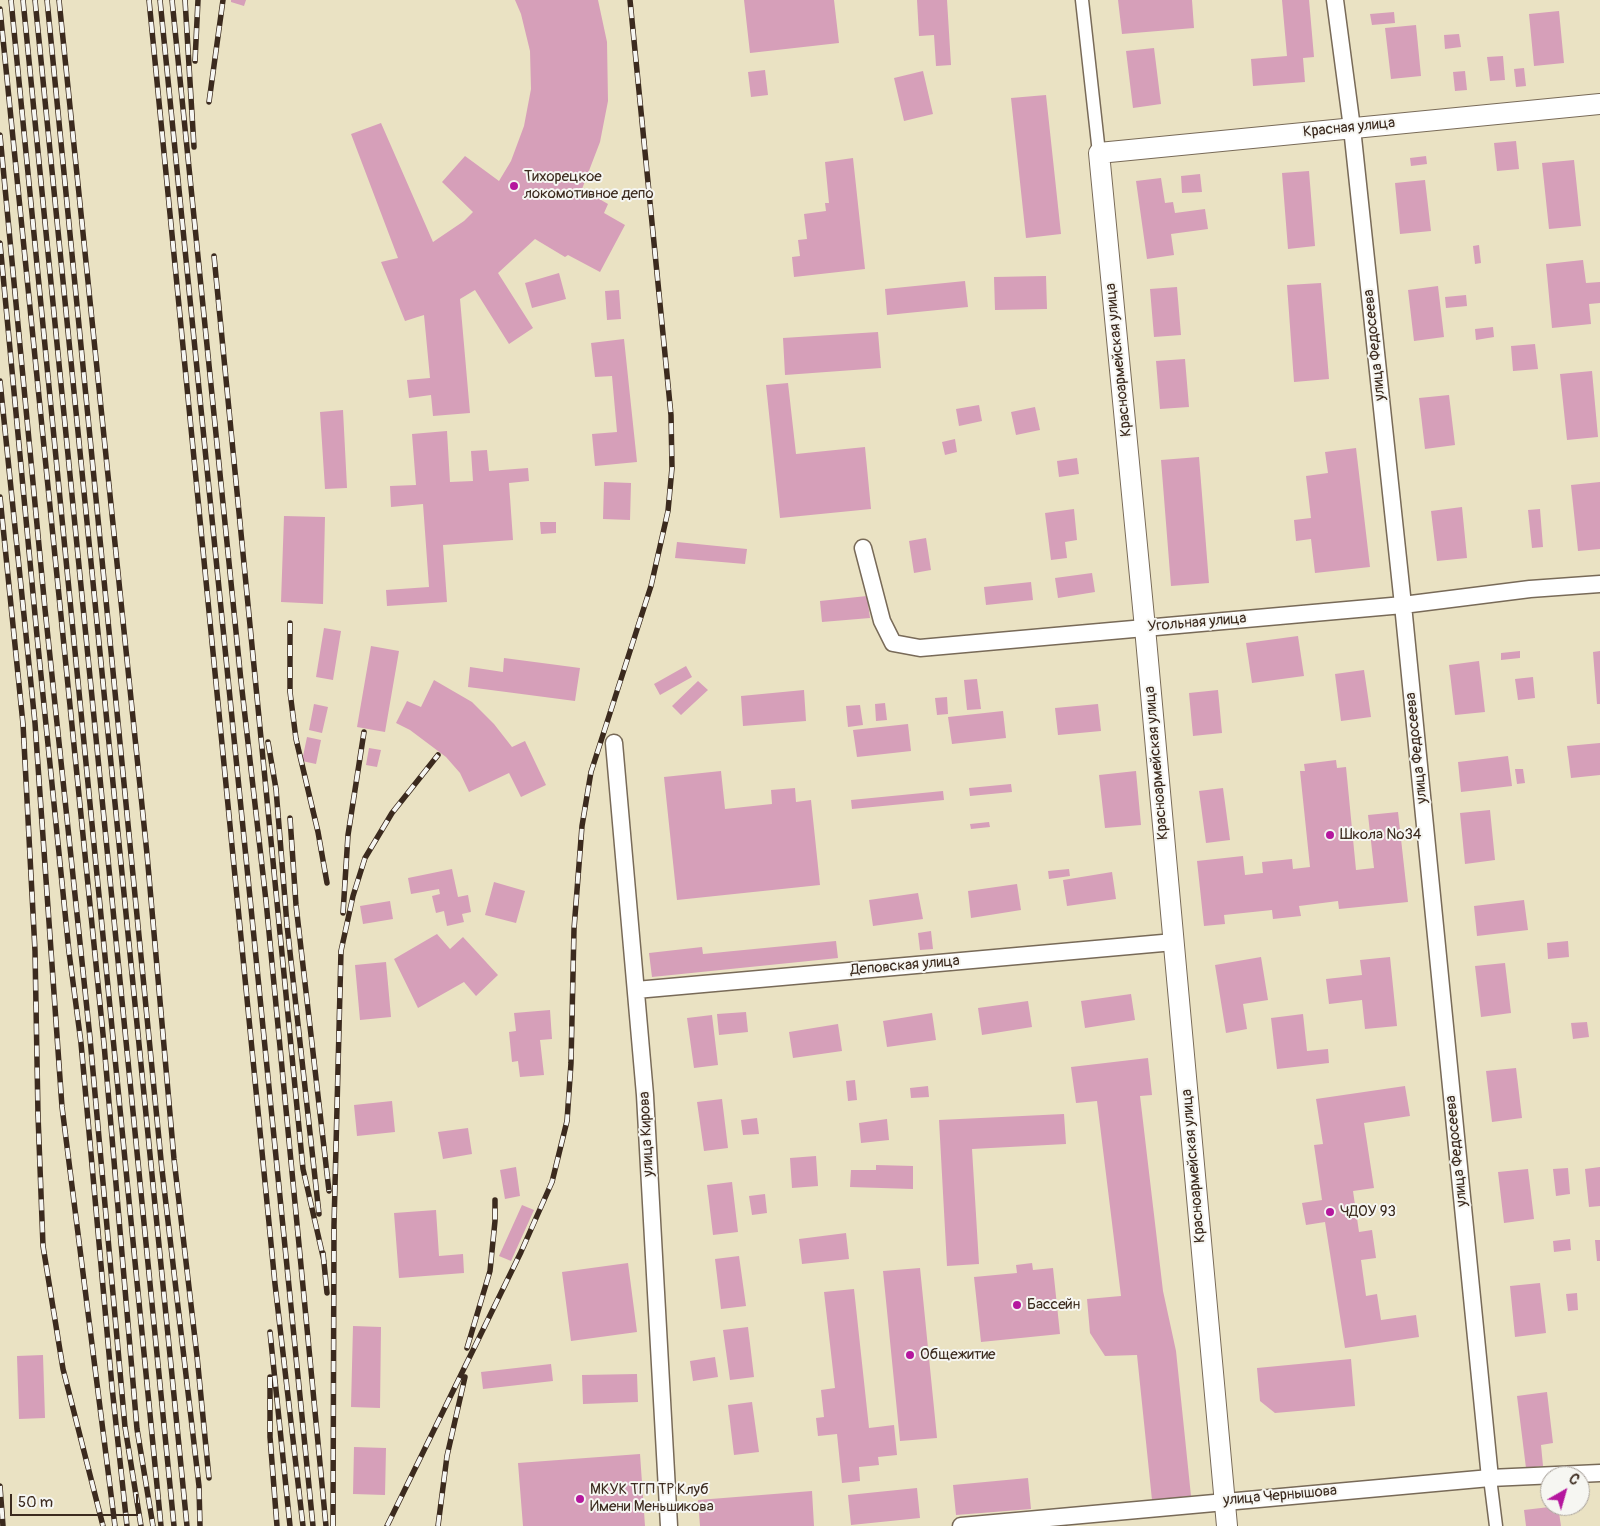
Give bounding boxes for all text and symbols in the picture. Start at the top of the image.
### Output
street label: Красная улица [1302,114,1396,142]
place label: Тихорецкое локомотивное депо [524,168,654,203]
marker: Тихорецкое локомотивное депо [508,180,520,192]
street label: Красноармейская улица [1102,282,1136,438]
street label: улица Федосеева [1360,288,1390,402]
street label: Угольная улица [1147,610,1247,636]
street label: Красноармейская улица [1141,685,1173,841]
street label: улица Федосеева [1402,691,1432,805]
place label: Школа №34 [1340,826,1421,844]
marker: Школа №34 [1324,829,1336,841]
street label: Деповская улица [850,952,960,980]
street label: Красноармейская улица [1178,1088,1210,1244]
street label: улица Кирова [636,1091,658,1177]
street label: улица Федосеева [1442,1094,1472,1208]
place label: ЧДОУ 93 [1340,1203,1396,1221]
marker: ЧДОУ 93 [1324,1206,1336,1218]
place label: Бассейн [1027,1296,1080,1314]
marker: Бассейн [1011,1299,1023,1311]
place label: Общежитие [920,1346,996,1364]
marker: Общежитие [904,1349,916,1361]
north arrow [1540,1466,1590,1516]
text: С [1565,1470,1583,1489]
place label: МКУК ТГП ТР Клуб Имени Меньшикова [590,1481,714,1516]
street label: улица Чернышова [1222,1482,1338,1510]
scale bar [12,1484,140,1516]
text: 50 m [18,1493,53,1512]
marker: МКУК ТГП ТР Клуб Имени Меньшикова [574,1493,586,1505]

